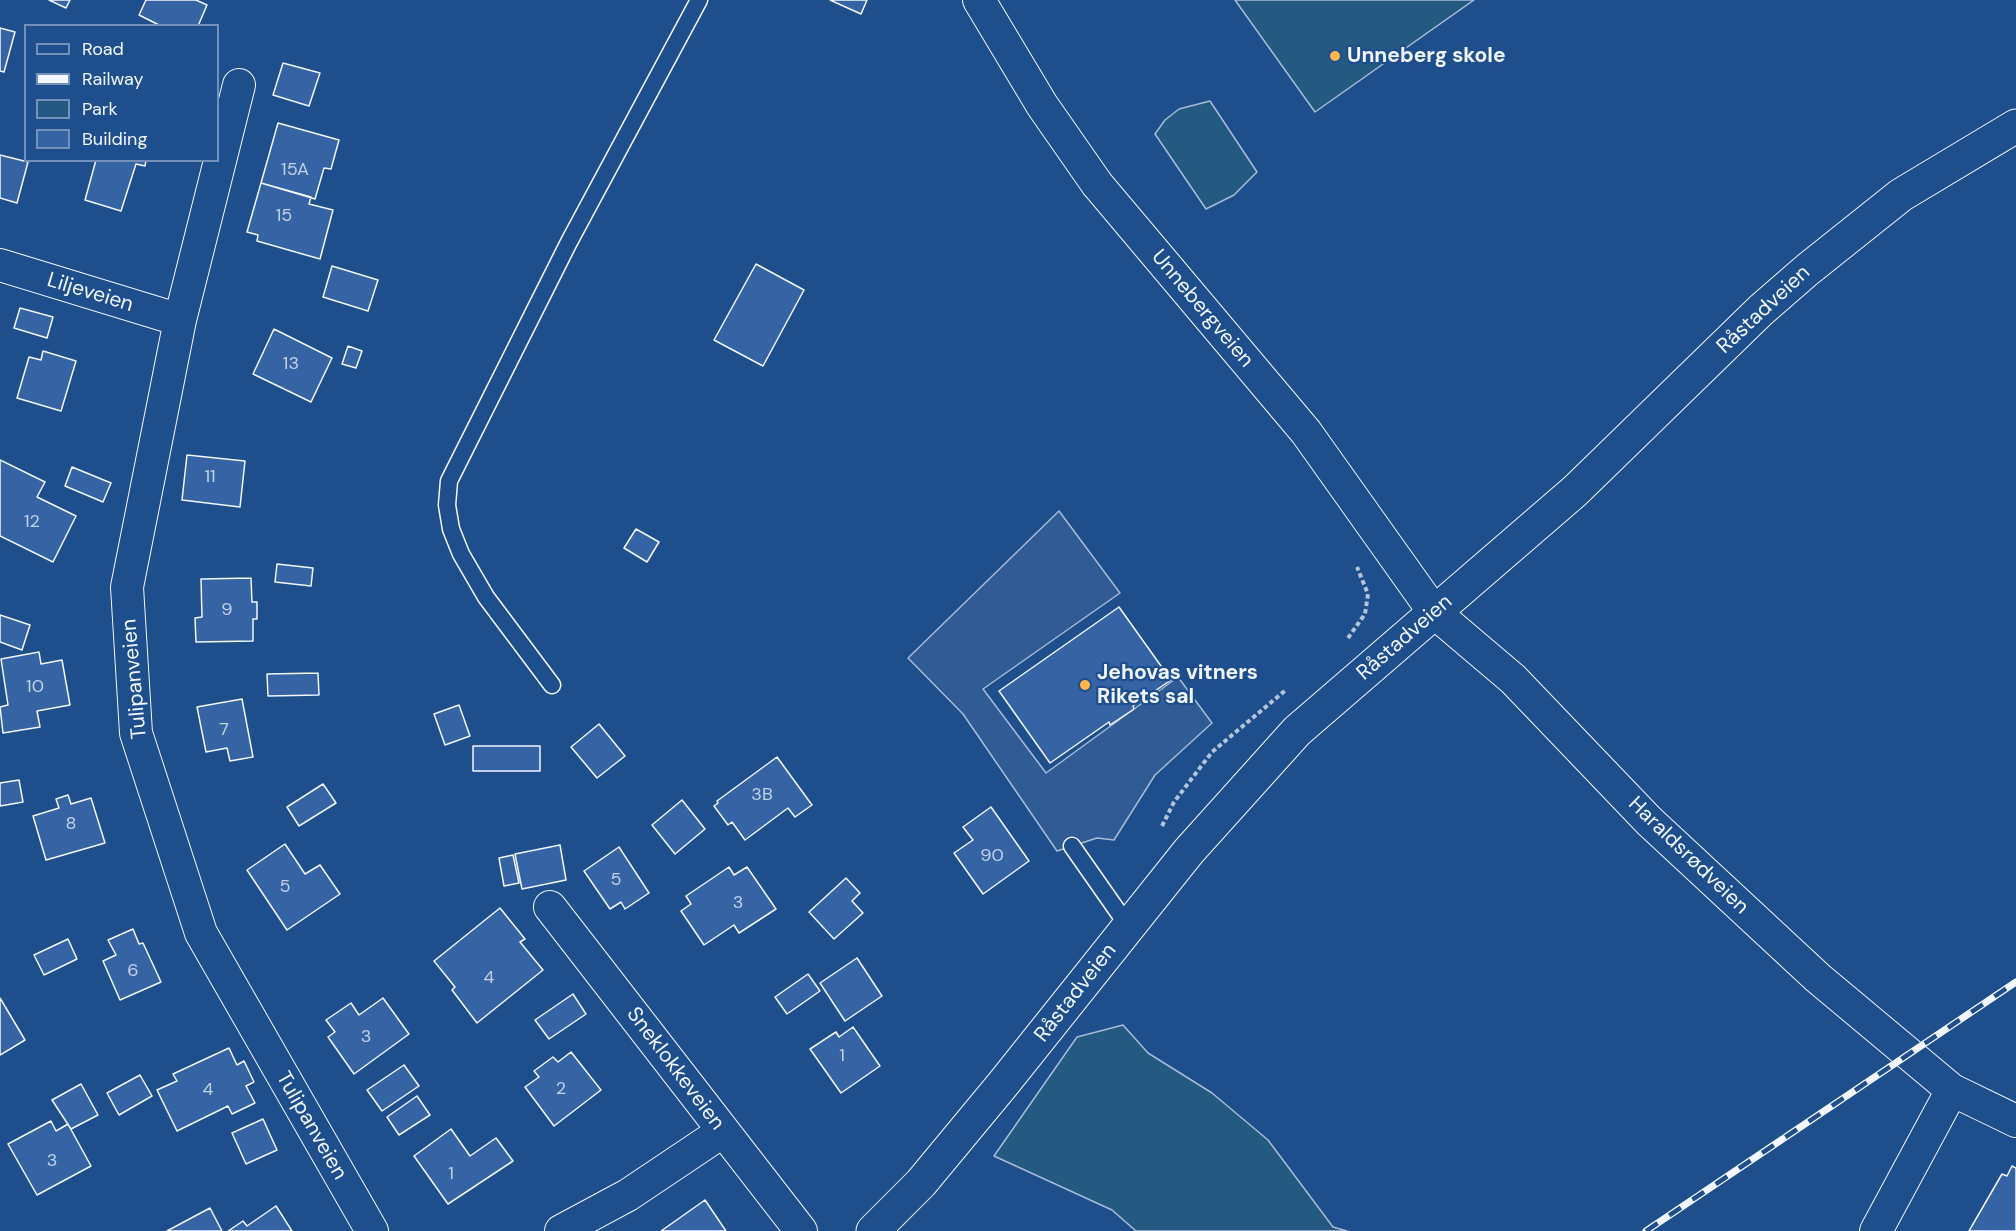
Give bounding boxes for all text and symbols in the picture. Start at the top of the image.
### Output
legend [24,24,219,162]
text: Road [82,37,124,61]
place label: Unneberg skole [1347,43,1506,69]
marker: Unneberg skole [1328,49,1342,63]
text: Railway [82,67,144,91]
text: Park [82,97,118,121]
text: Building [82,127,147,151]
house number: 15A [281,159,309,181]
house number: 15 [276,205,292,227]
street label: Unnebergveien [1146,245,1258,373]
street label: Råstadveien [1712,261,1816,359]
street label: Liljeveien [44,268,136,318]
house number: 13 [283,353,299,375]
house number: 11 [204,466,216,488]
house number: 12 [24,511,40,533]
street label: Råstadveien [1352,590,1458,686]
house number: 9 [221,599,233,621]
street label: Tulipanveien [117,618,153,740]
place label: Jehovas vitners Rikets sal [1097,660,1258,710]
house number: 10 [26,676,44,698]
marker: Jehovas vitners Rikets sal [1078,678,1092,692]
house number: 7 [219,719,229,741]
house number: 3B [751,784,773,806]
street label: Haraldsrødveien [1622,792,1754,920]
house number: 8 [66,813,76,835]
house number: 90 [980,845,1004,867]
house number: 5 [611,869,621,891]
house number: 5 [280,876,290,898]
house number: 3 [733,892,743,914]
street label: Råstadveien [1030,939,1122,1047]
house number: 6 [127,960,139,982]
house number: 4 [484,967,494,989]
street label: Sneklokkeveien [621,1003,729,1135]
house number: 3 [361,1026,371,1048]
house number: 1 [839,1045,845,1067]
street label: Tulipanveien [270,1068,352,1184]
house number: 2 [556,1078,566,1100]
house number: 4 [203,1079,213,1101]
house number: 3 [47,1150,57,1172]
house number: 1 [448,1163,454,1185]

